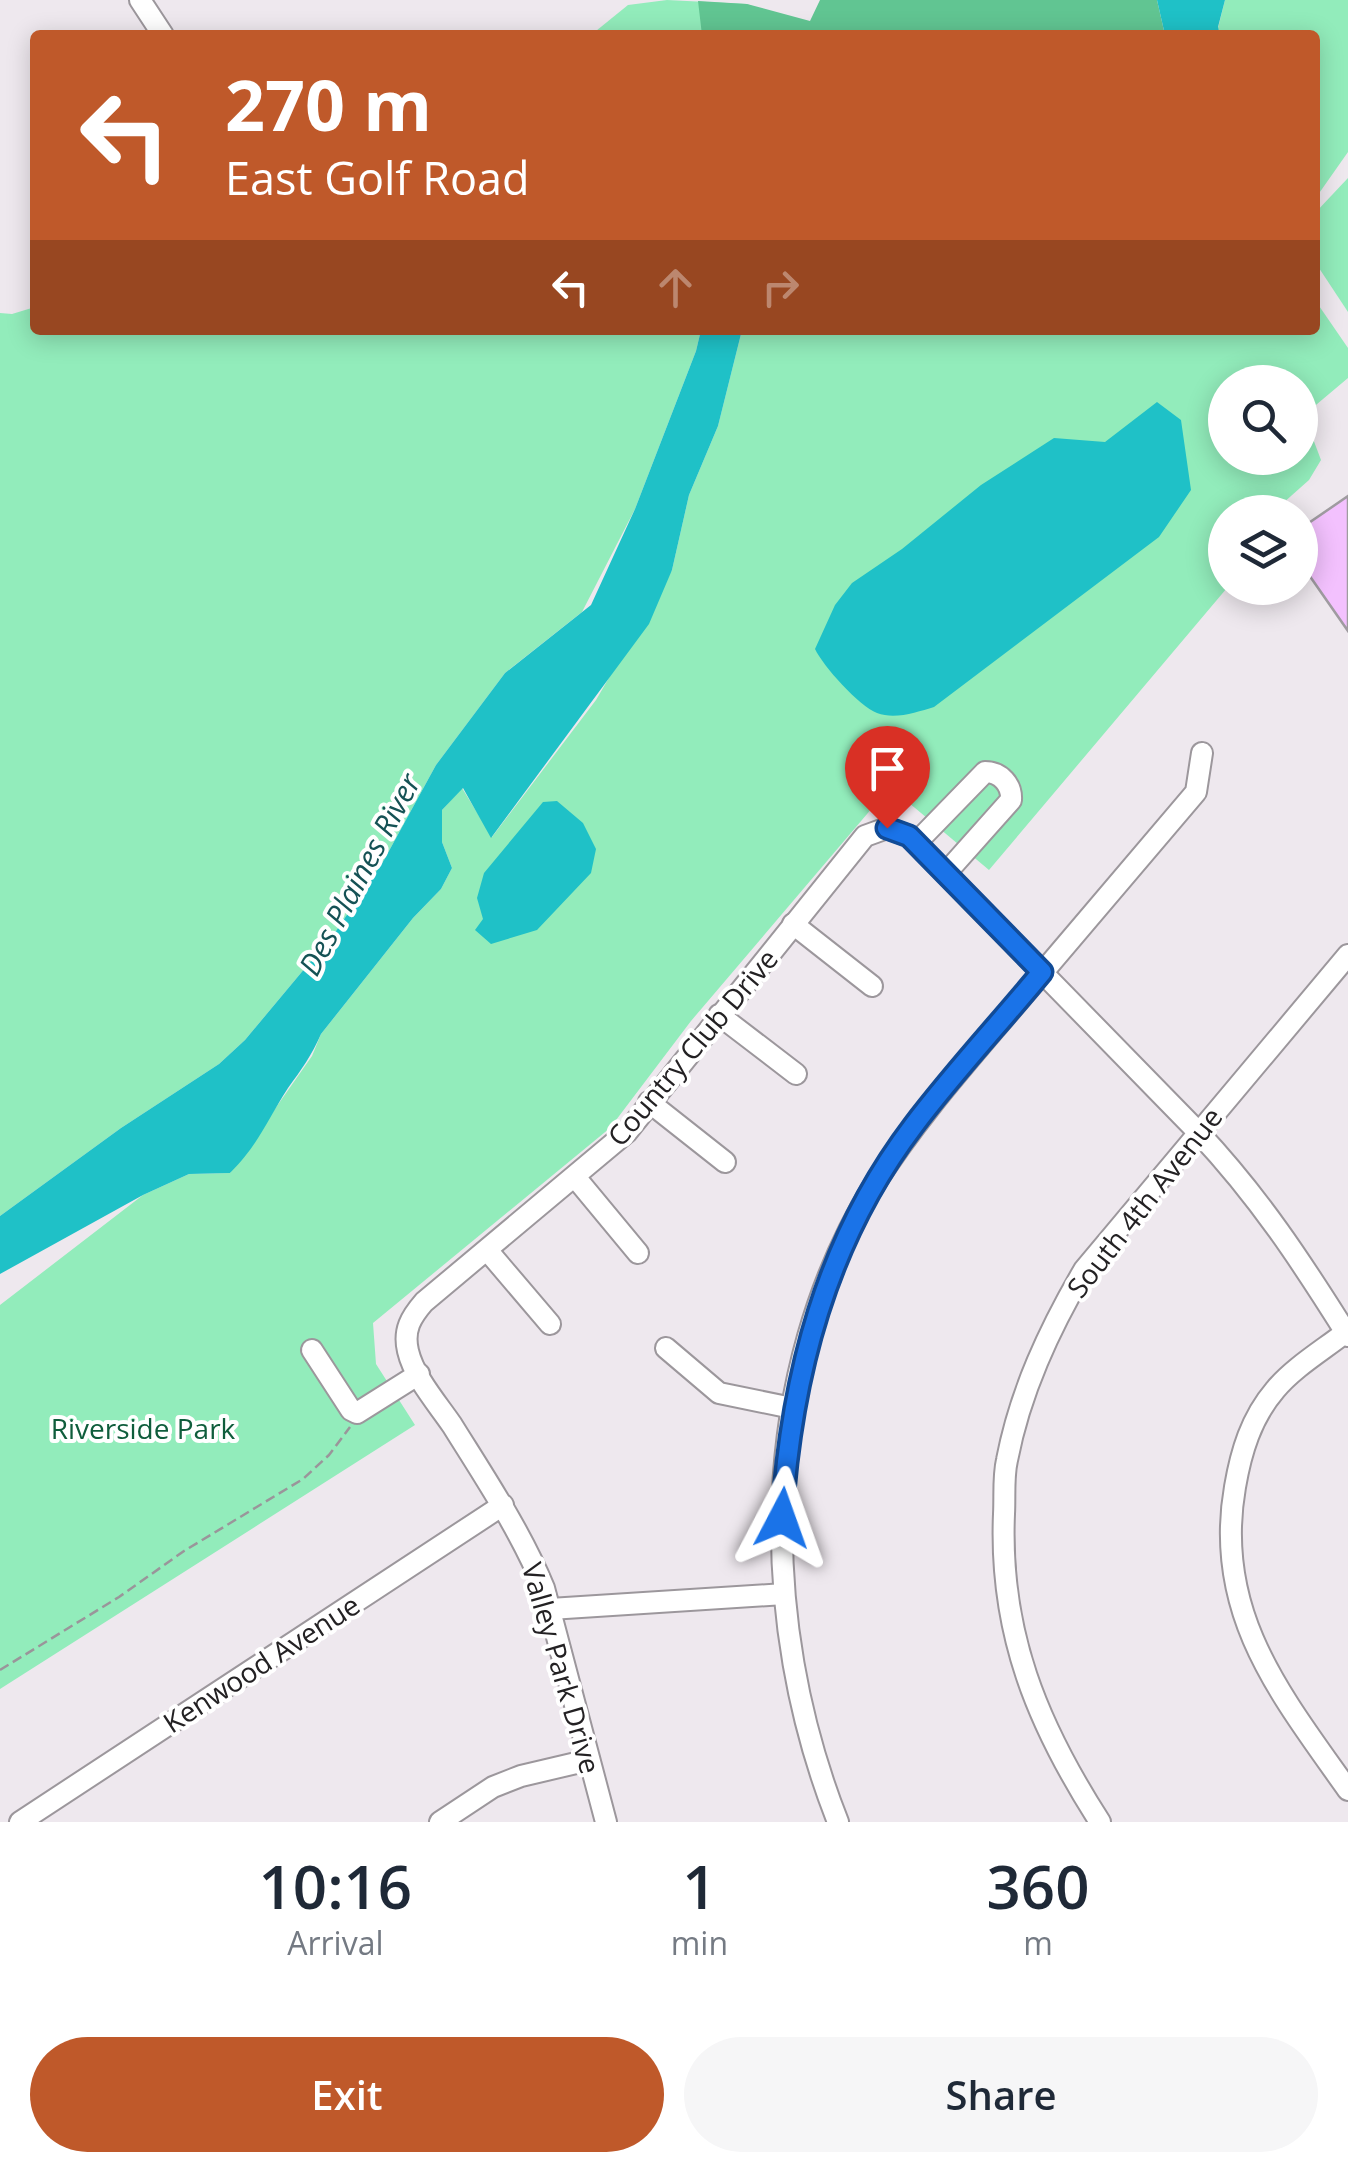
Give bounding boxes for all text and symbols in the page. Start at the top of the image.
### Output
text: 270 m [225,56,432,152]
icon: left [60,70,190,200]
text: East Golf Road [225,147,530,208]
icon: left [543,260,598,315]
icon: ahead [648,260,703,315]
icon: right [753,260,808,315]
map controls [1208,365,1318,605]
button: search [1208,365,1318,475]
button: layers [1208,495,1318,605]
pin [845,726,930,829]
icon: arrive [860,741,915,796]
water label: Des Plaines River [289,765,430,982]
street label: Country Club Drive [598,940,786,1154]
street label: South 4th Avenue [1058,1099,1230,1305]
park label: Riverside Park [51,1409,236,1447]
position arrow [730,1466,834,1570]
street label: Valley Park Drive [514,1558,610,1778]
street label: Kenwood Avenue [155,1585,367,1741]
text: 10:16 [259,1845,412,1927]
text: 1 [682,1845,717,1927]
text: 360 [987,1845,1089,1927]
text: Arrival [287,1921,384,1964]
text: min [671,1921,728,1964]
text: m [1023,1921,1053,1964]
button: Exit [30,2037,664,2152]
button: Share [684,2037,1318,2152]

